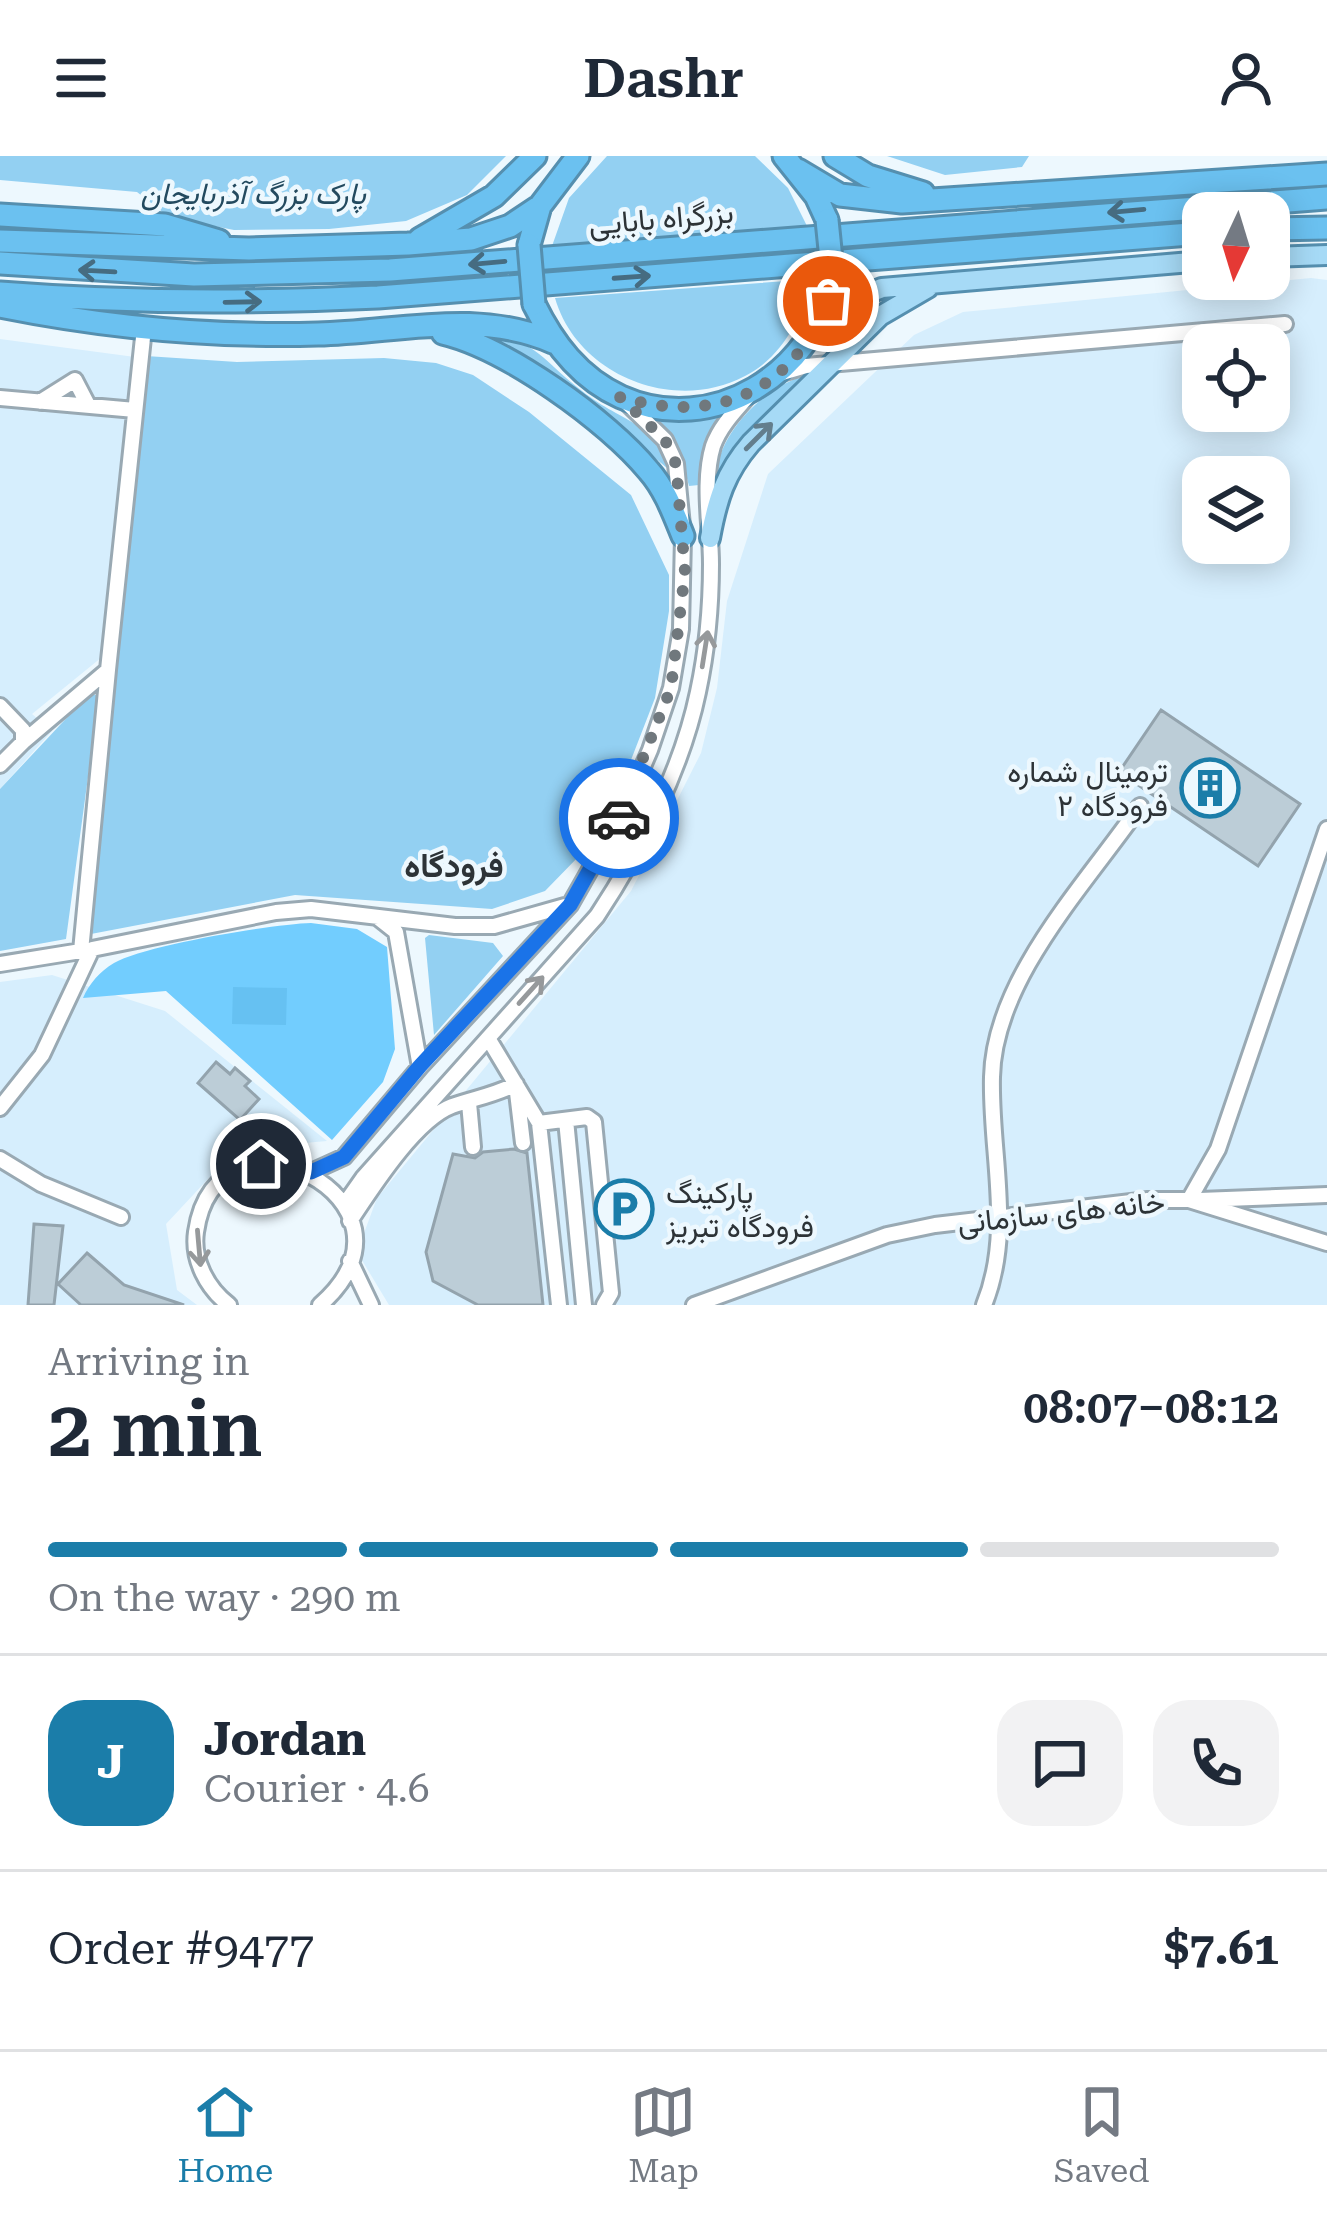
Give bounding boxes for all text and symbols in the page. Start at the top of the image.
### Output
icon: menu [48,45,114,111]
icon: person [1213,45,1279,111]
text: Dashr [583,47,744,110]
park label: پارک بزرگ آذربایجان [140,176,366,214]
north arrow [1182,192,1290,300]
map controls [1182,192,1290,564]
street label: بزرگراه بابایی [587,194,735,243]
one-way arrow [1107,199,1146,222]
pin [777,250,879,352]
one-way arrow [468,251,507,274]
one-way arrow [78,260,117,283]
one-way arrow [612,265,651,288]
icon: bag [795,268,861,334]
one-way arrow [223,291,262,314]
button: locate [1182,324,1290,432]
one-way arrow [744,422,773,451]
button: layers [1182,456,1290,564]
one-way arrow [694,630,717,669]
place label: ترمينال شماره ۲ فرودگاه [1007,754,1168,824]
building icon: ترمينال شماره ۲ فرودگاه [1179,757,1241,819]
courier [559,758,679,878]
icon: car [586,785,652,851]
district label: فرودگاه [404,846,504,886]
one-way arrow [517,975,544,1006]
pin [210,1113,312,1215]
icon: home [228,1131,294,1197]
place label: پارکینگ فرودگاه تبریز [665,1175,814,1245]
parking icon: پارکینگ فرودگاه تبریز [593,1178,655,1240]
street label: خانه های سازمانی [956,1184,1167,1241]
one-way arrow [188,1227,211,1266]
text: Arriving in [48,1339,250,1385]
text: 08:07–08:12 [1023,1381,1279,1434]
text: 2 min [48,1384,263,1475]
text: On the way · 290 m [48,1575,400,1621]
button: chat [997,1700,1123,1826]
button: phone [1153,1700,1279,1826]
text: Jordan [204,1713,366,1766]
text: J [97,1736,125,1789]
text: Courier · 4.6 [204,1766,430,1812]
text: Order #9477 [48,1922,314,1975]
text: $7.61 [1164,1922,1279,1975]
tab: Home [178,2079,273,2190]
tab: Map [628,2079,699,2190]
tab: Saved [1054,2079,1149,2190]

